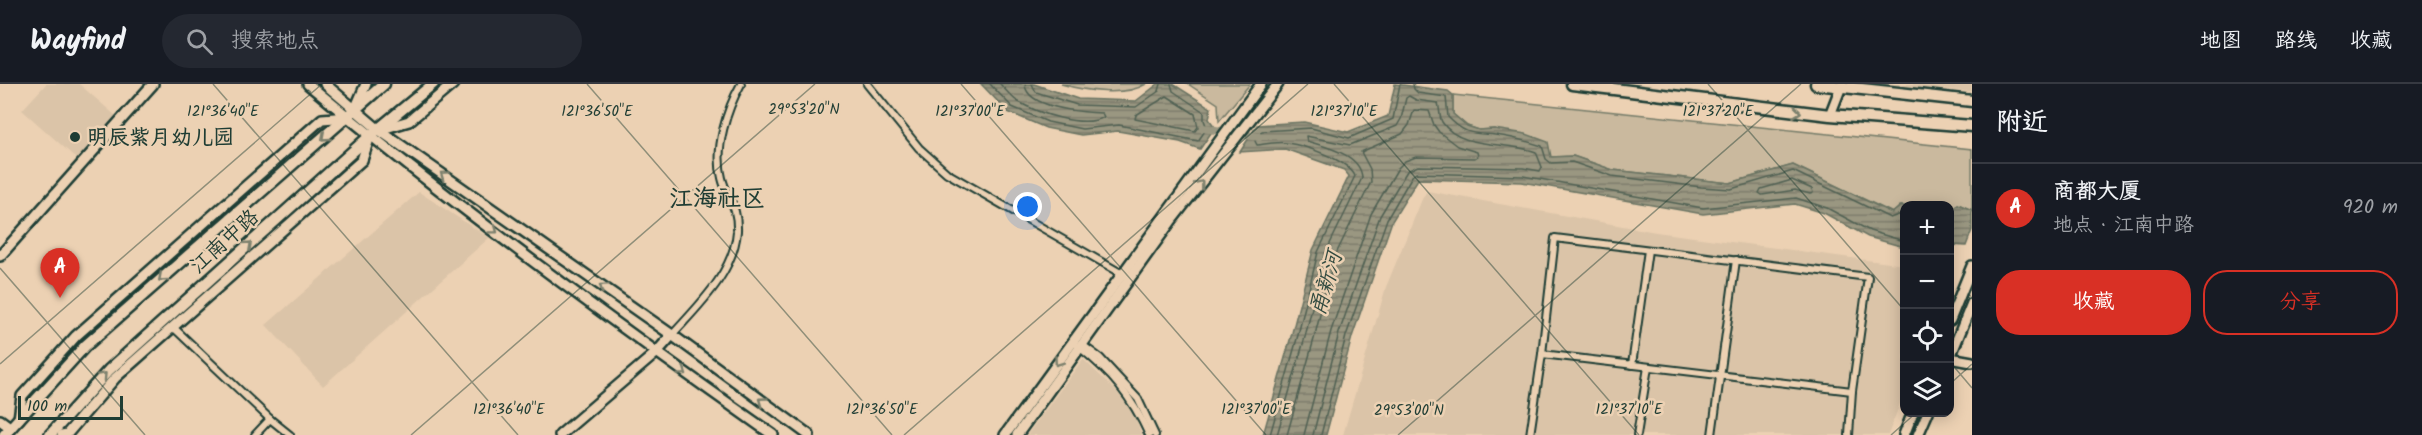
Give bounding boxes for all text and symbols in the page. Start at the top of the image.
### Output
search box [162,14,582,68]
text: Wayfind [30,19,126,64]
text: 搜索地点 [231,24,319,59]
icon: search [183,25,216,58]
text: 地图 [2200,25,2242,58]
text: 路线 [2275,25,2317,58]
text: 收藏 [2350,25,2392,58]
text: 29°53'20"N [768,98,840,122]
text: 121°36'40"E [187,100,260,124]
text: 121°36'50"E [561,100,634,124]
text: 121°37'00"E [935,100,1006,124]
text: 121°37'10"E [1311,100,1379,124]
text: 121°37'20"E [1683,100,1755,124]
text: 附近 [1996,102,2048,144]
one-way arrow [1793,105,1802,117]
place label: 明辰紫月幼儿园 [87,122,234,155]
marker: 明辰紫月幼儿园 [68,130,82,144]
one-way arrow [321,130,332,141]
one-way arrow [439,171,450,182]
text: 商都大厦 [2053,175,2141,210]
district label: 江海社区 [669,180,765,219]
one-way arrow [1193,180,1204,191]
your location [1013,192,1042,221]
text: A [2009,192,2022,224]
text: 920 m [2343,192,2398,224]
map controls [1900,201,1954,417]
button: + [1900,201,1954,255]
street label: 江南中路 [183,202,267,282]
text: 地点 · 江南中路 [2053,210,2194,242]
one-way arrow [487,222,498,233]
one-way arrow [241,241,252,252]
water label: 甬新河 [1301,244,1354,320]
pin: A [40,248,80,298]
button: − [1900,255,1954,309]
button: 收藏 [1996,270,2191,335]
button: 分享 [2203,270,2398,335]
one-way arrow [158,271,169,282]
one-way arrow [599,283,610,294]
button: locate [1900,309,1954,363]
one-way arrow [1054,356,1065,367]
button: layers [1900,363,1954,417]
one-way arrow [677,365,688,376]
one-way arrow [96,372,107,383]
scale bar [18,393,123,420]
text: 100 m [27,394,67,419]
one-way arrow [757,397,768,408]
text: 121°36'40"E [473,398,546,422]
text: 121°36'50"E [846,398,919,422]
text: 121°37'00"E [1221,398,1292,422]
text: 121°37'10"E [1596,398,1664,422]
text: 29°53'00"N [1374,399,1444,423]

